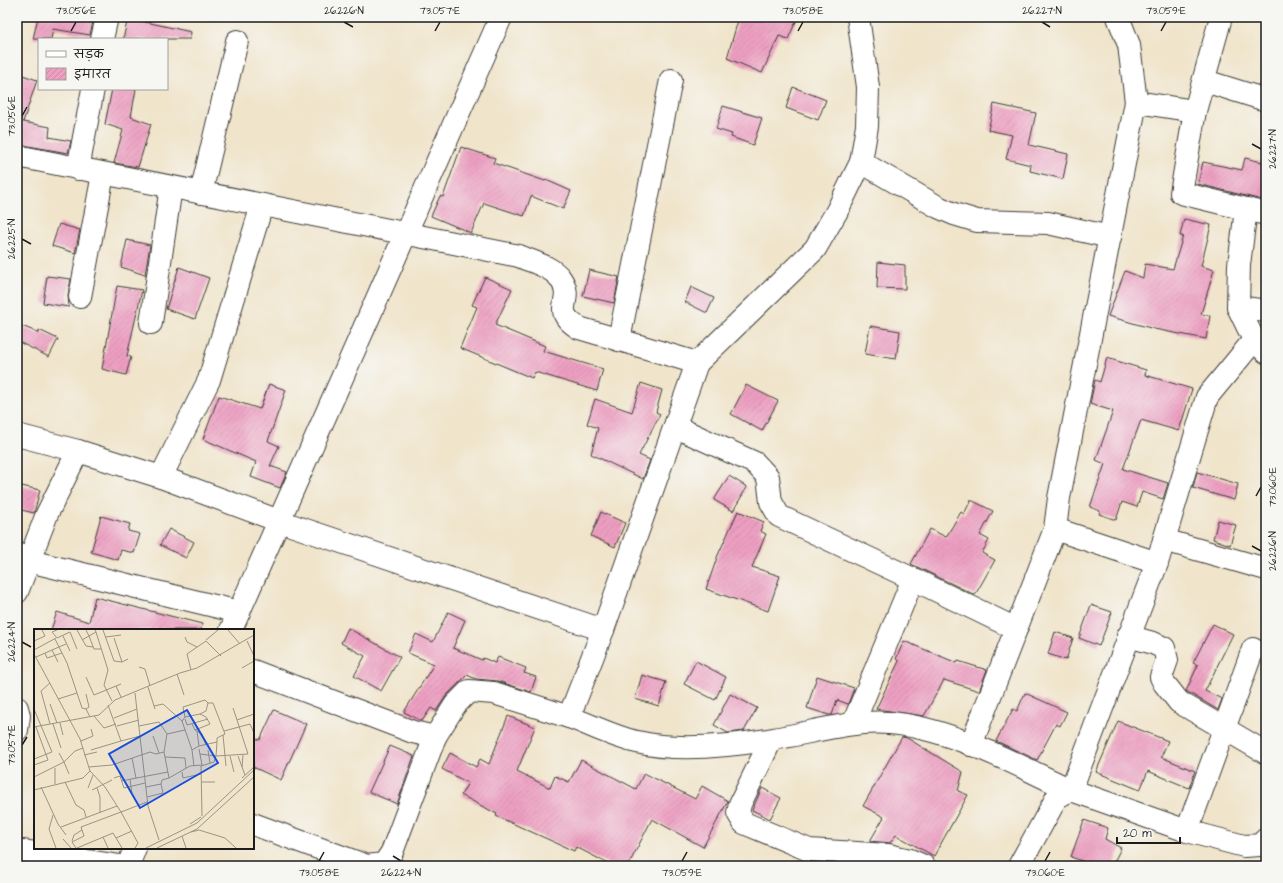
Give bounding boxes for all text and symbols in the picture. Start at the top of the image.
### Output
text: 73.056°E [56,4,96,18]
text: 26.226°N [324,4,364,18]
text: 73.057°E [420,4,460,18]
text: 73.058°E [783,4,823,18]
text: 26.227°N [1022,4,1062,18]
text: 73.059°E [1146,4,1186,18]
legend [38,38,168,90]
text: सड़क [73,46,105,63]
text: इमारत [74,66,112,83]
text: 73.056°E [5,96,19,136]
text: 26.227°N [1266,129,1280,169]
text: 26.225°N [5,219,19,259]
text: 73.060°E [1266,467,1280,507]
text: 26.226°N [1266,531,1280,571]
text: 26.224°N [5,622,19,662]
inset map [34,629,254,849]
text: 73.057°E [5,725,19,765]
scale bar [1117,819,1180,845]
text: 20 m [1123,825,1152,842]
text: 73.058°E [299,866,339,880]
text: 26.224°N [381,866,421,880]
text: 73.059°E [662,866,702,880]
text: 73.060°E [1025,866,1065,880]

